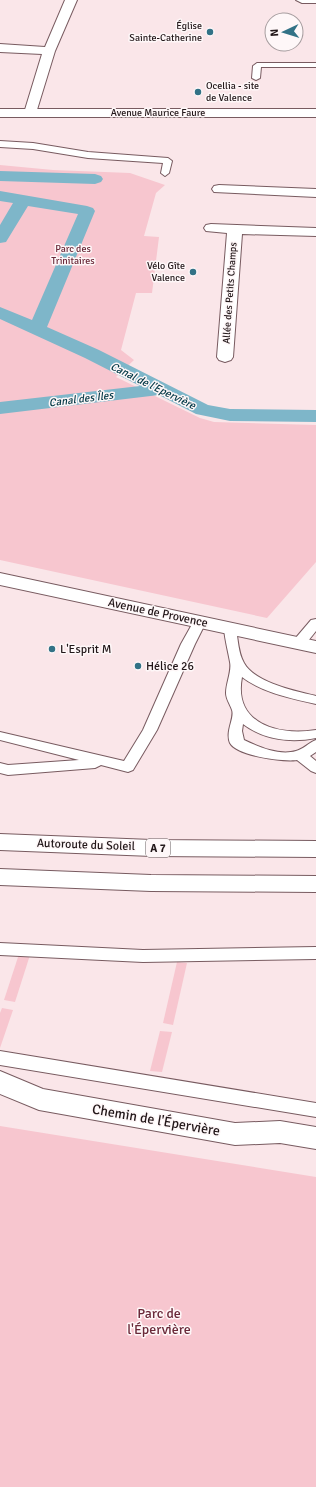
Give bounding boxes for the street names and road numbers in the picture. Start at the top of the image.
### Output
street label: Avenue Maurice Faure [111,107,205,119]
street label: Allée des Petits Champs [220,241,240,344]
street label: Avenue de Provence [107,595,209,631]
street label: Autoroute du Soleil [37,836,136,854]
road number: A 7 [146,839,170,857]
street label: Chemin de l'Épervière [91,1100,221,1140]

